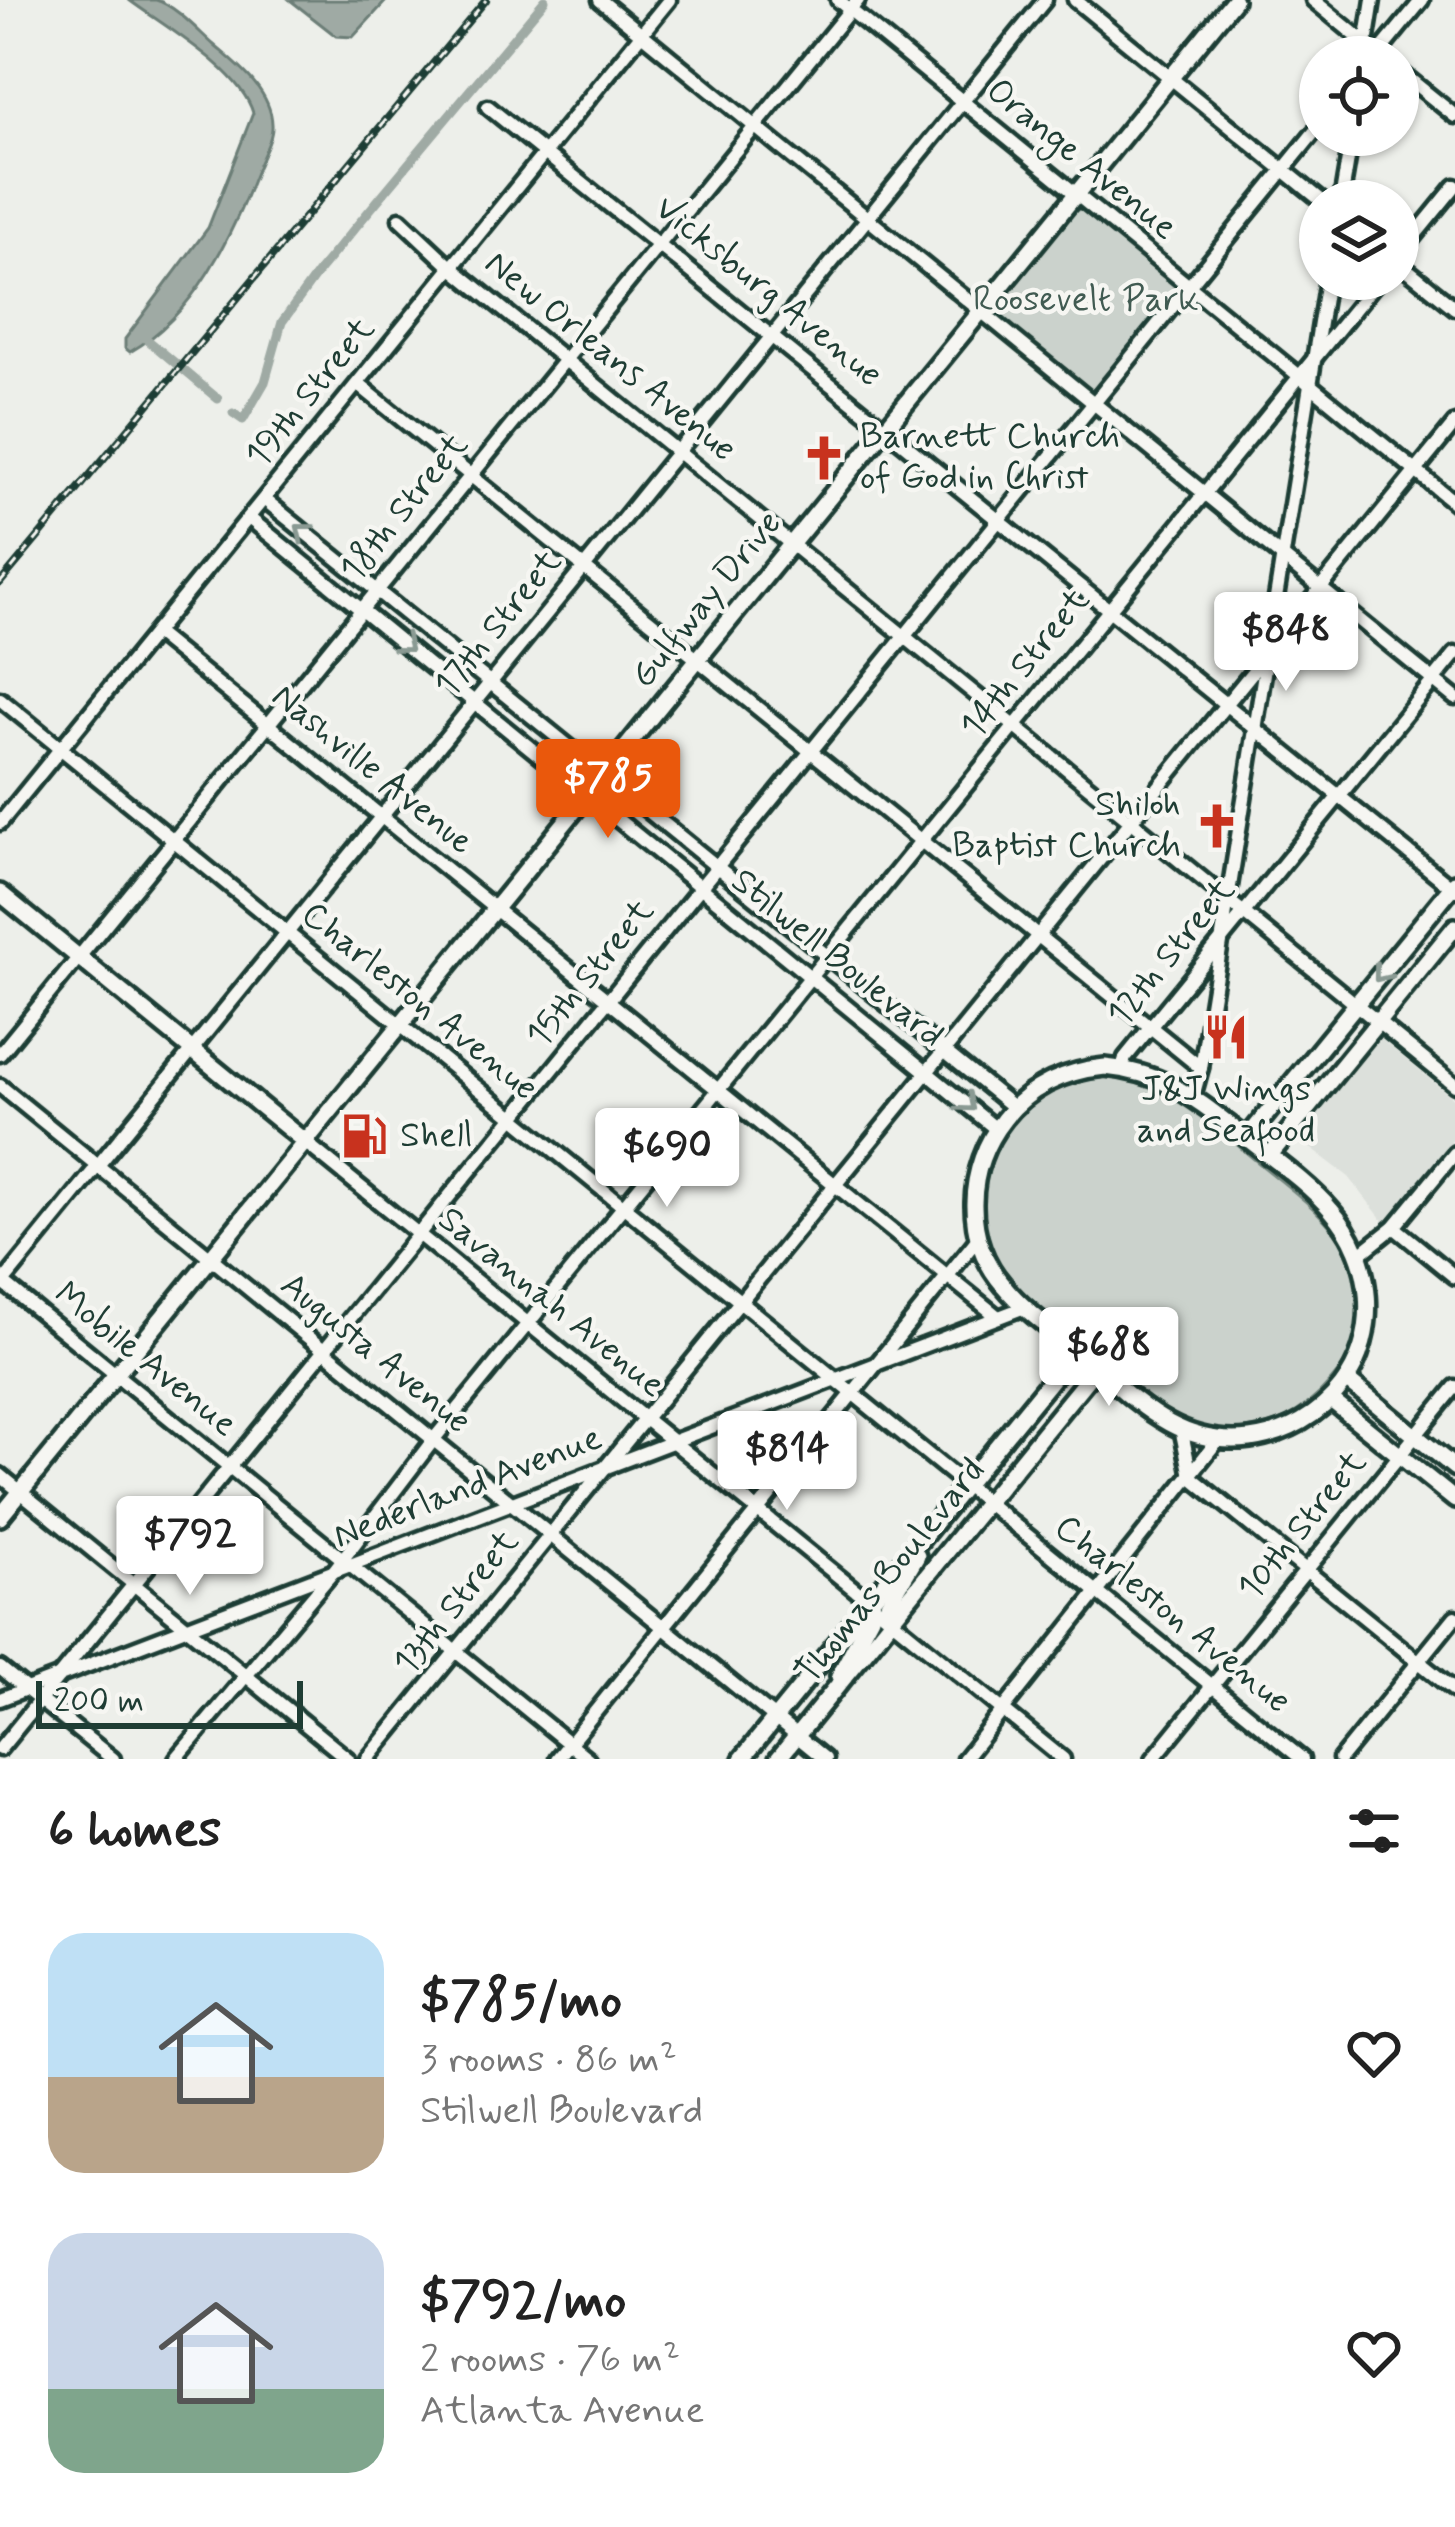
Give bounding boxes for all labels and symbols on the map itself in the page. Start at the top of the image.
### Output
street label: Orange Avenue [974,68,1186,253]
street label: Vicksburg Avenue [644,186,892,398]
street label: New Orleans Avenue [474,241,746,473]
park label: Roosevelt Park [973,277,1199,324]
street label: 19th Street [236,308,386,478]
place label: Barnett Church of God in Christ [860,414,1120,502]
street label: 18th Street [330,424,480,592]
church icon: Barnett Church of God in Christ [799,433,849,483]
street label: Gulfway Drive [621,501,793,699]
one-way arrow [295,523,317,545]
street label: 17th Street [425,540,573,708]
street label: 14th Street [951,579,1101,749]
pin: $848 [1215,592,1357,694]
one-way arrow [391,631,413,653]
street label: Nashville Avenue [261,674,483,866]
pin: $785 [537,739,679,841]
place label: Shiloh Baptist Church [952,782,1181,870]
church icon: Shiloh Baptist Church [1192,801,1242,851]
street label: Stilwell Boulevard [721,859,953,1059]
street label: 12th Street [1098,869,1246,1037]
street label: 15th Street [517,890,665,1058]
street label: Charleston Avenue [291,892,547,1112]
one-way arrow [1374,960,1395,982]
restaurant icon: J&J Wings and Seafood [1201,1012,1251,1062]
place label: J&J Wings and Seafood [1137,1067,1315,1157]
one-way arrow [953,1090,975,1112]
pin: $690 [596,1108,738,1210]
fuel station icon: Shell [339,1111,389,1161]
place label: Shell [400,1113,473,1160]
street label: Savannah Avenue [428,1197,674,1409]
street label: Augusta Avenue [270,1263,480,1445]
street label: Mobile Avenue [44,1272,246,1448]
pin: $688 [1038,1307,1180,1409]
pin: $814 [716,1411,858,1513]
street label: Nederland Avenue [327,1415,609,1561]
street label: 10th Street [1228,1441,1378,1611]
street label: Thomas Boulevard [785,1449,997,1695]
pin: $792 [119,1496,261,1598]
street label: Charleston Avenue [1044,1505,1300,1725]
street label: 13th Street [384,1520,530,1686]
scale bar [36,1675,303,1728]

